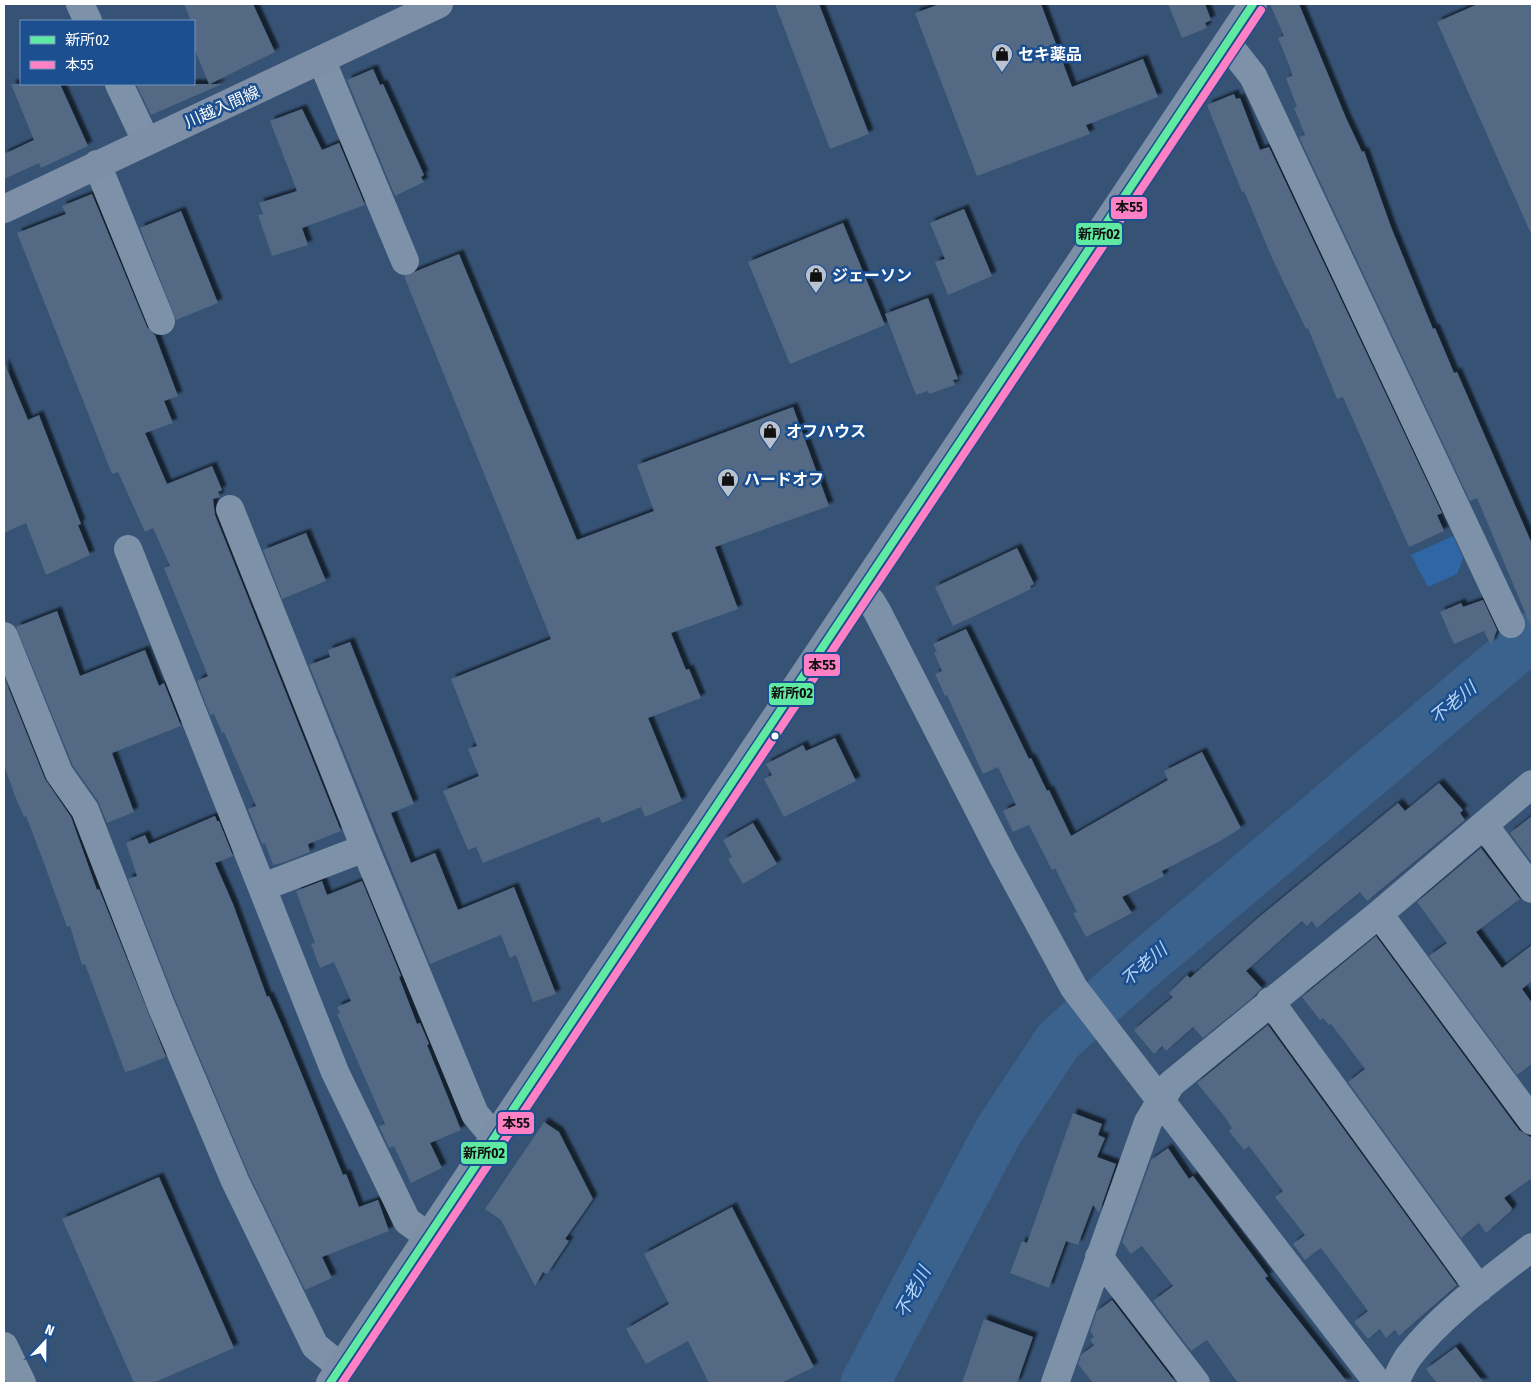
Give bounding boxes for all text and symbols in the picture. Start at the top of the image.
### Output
legend [20,20,195,85]
text: 新所02 [65,31,110,49]
shop icon: セキ薬品 [990,42,1014,73]
place label: セキ薬品 [1018,45,1082,64]
text: 本55 [65,56,94,74]
street label: 川越入間線 [182,82,262,132]
line badge: 本55 [1110,196,1148,220]
text: 本55 [1115,199,1143,216]
line badge: 新所02 [1075,222,1123,246]
text: 新所02 [1078,226,1121,243]
shop icon: ジェーソン [804,263,828,294]
place label: ジェーソン [832,266,912,285]
shop icon: オフハウス [758,419,782,450]
place label: オフハウス [786,422,866,441]
shop icon: ハードオフ [716,467,740,498]
place label: ハードオフ [744,470,824,489]
line badge: 本55 [803,653,841,677]
text: 本55 [808,657,836,674]
water label: 不老川 [1425,676,1482,729]
line badge: 新所02 [768,682,815,706]
text: 新所02 [771,685,814,702]
unlabelled marker [770,731,780,741]
water label: 不老川 [1116,938,1173,991]
line badge: 本55 [497,1111,535,1135]
text: 本55 [502,1115,530,1132]
line badge: 新所02 [460,1141,508,1165]
text: 新所02 [463,1145,506,1162]
water label: 不老川 [891,1261,936,1321]
north arrow [20,1317,70,1367]
text: N [43,1321,57,1340]

